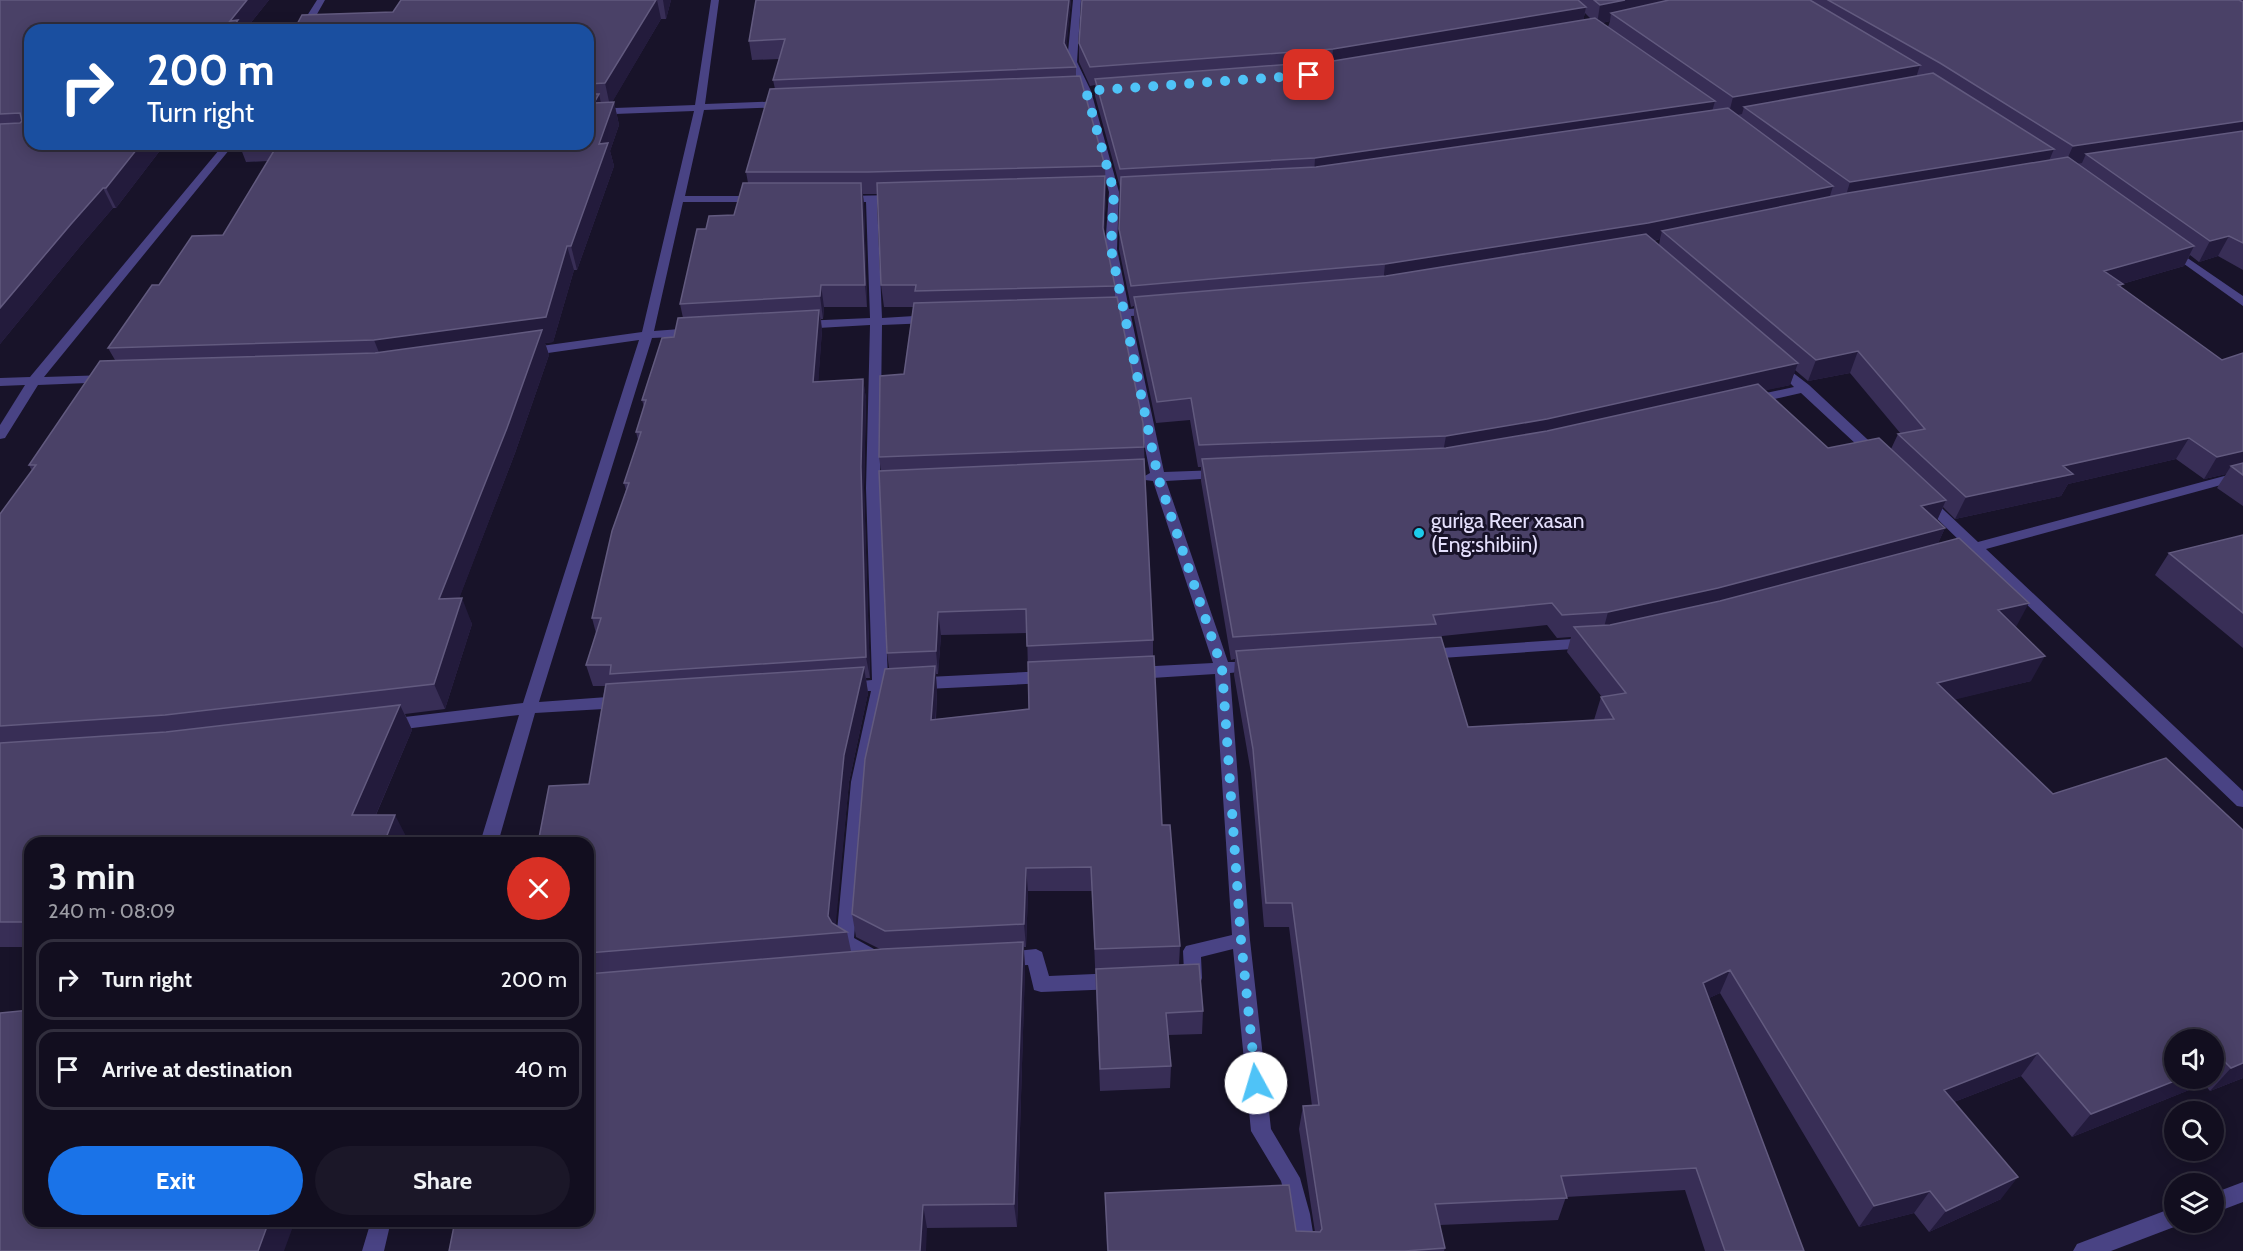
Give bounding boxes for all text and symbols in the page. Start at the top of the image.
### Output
text: 200 m [147,44,274,96]
icon: right [48,48,126,126]
pin [1283,49,1334,100]
icon: arrive [1292,58,1325,91]
text: Turn right [147,96,254,129]
place label: guriga Reer xasan (Eng:shibiin) [1431,508,1584,557]
marker: guriga Reer xasan (Eng:shibiin) [1412,526,1426,540]
text: 3 min [48,854,135,898]
button: close [507,857,570,920]
text: 240 m · 08:09 [48,899,175,923]
icon: right [51,963,84,996]
text: Turn right [102,966,192,993]
text: 200 m [501,966,567,993]
map controls [2164,1029,2224,1233]
button: sound [2164,1029,2224,1089]
position arrow [1224,1051,1288,1115]
icon: arrive [51,1053,84,1086]
text: Arrive at destination [102,1056,292,1083]
text: 40 m [515,1056,567,1083]
button: search [2164,1101,2224,1161]
button: Exit [48,1146,303,1215]
button: Share [315,1146,570,1215]
button: layers [2164,1173,2224,1233]

